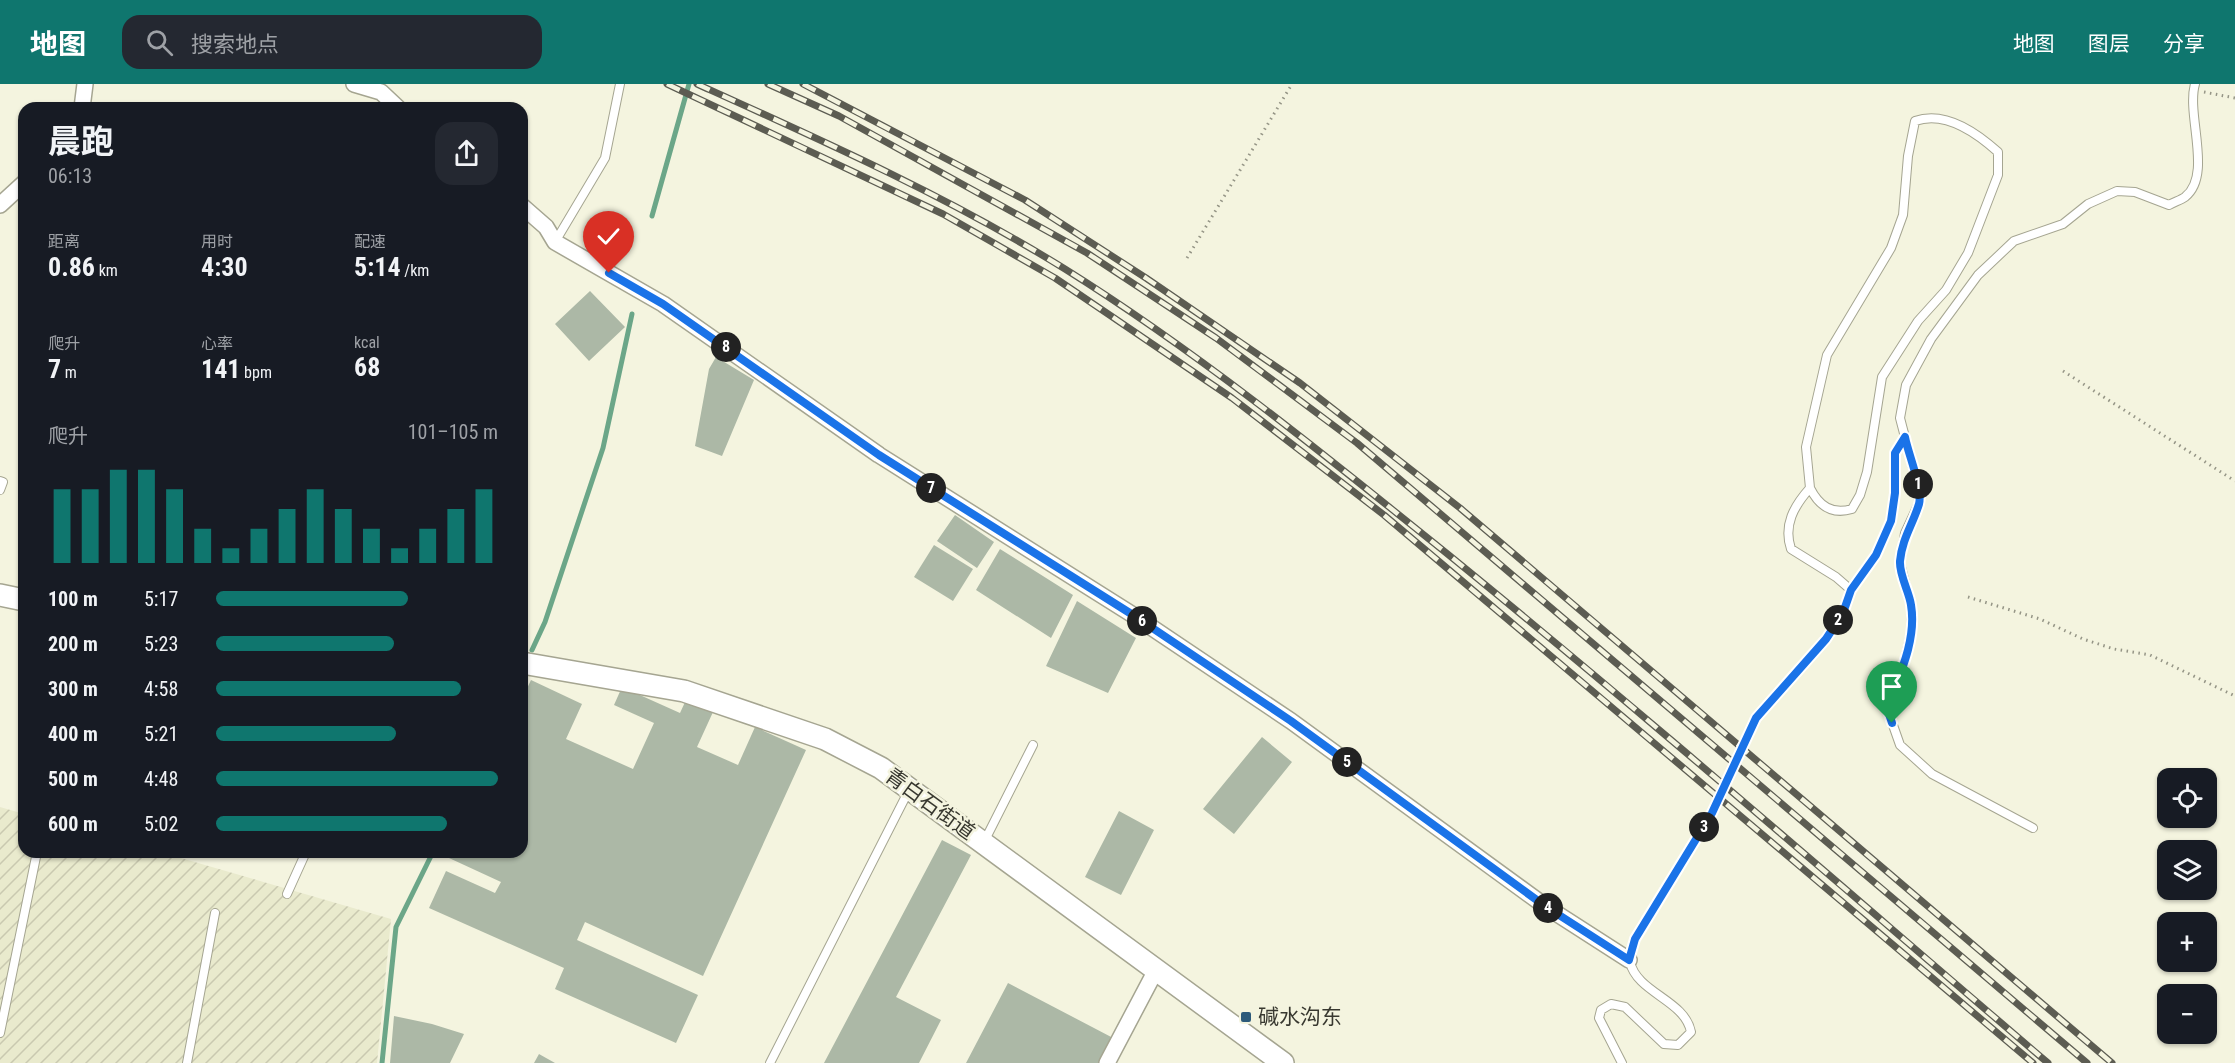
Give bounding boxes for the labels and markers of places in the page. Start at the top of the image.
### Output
pin [583,211,634,273]
pin: 8 [711,332,741,362]
pin: 1 [1903,469,1933,499]
pin: 7 [916,473,946,503]
pin: 2 [1823,605,1853,635]
pin: 6 [1127,606,1157,636]
pin [1866,661,1917,723]
pin: 5 [1332,747,1362,777]
pin: 3 [1689,812,1719,842]
pin: 4 [1533,893,1563,923]
place label: 碱水沟东 [1258,1005,1342,1029]
marker: 碱水沟东 [1239,1010,1253,1024]

